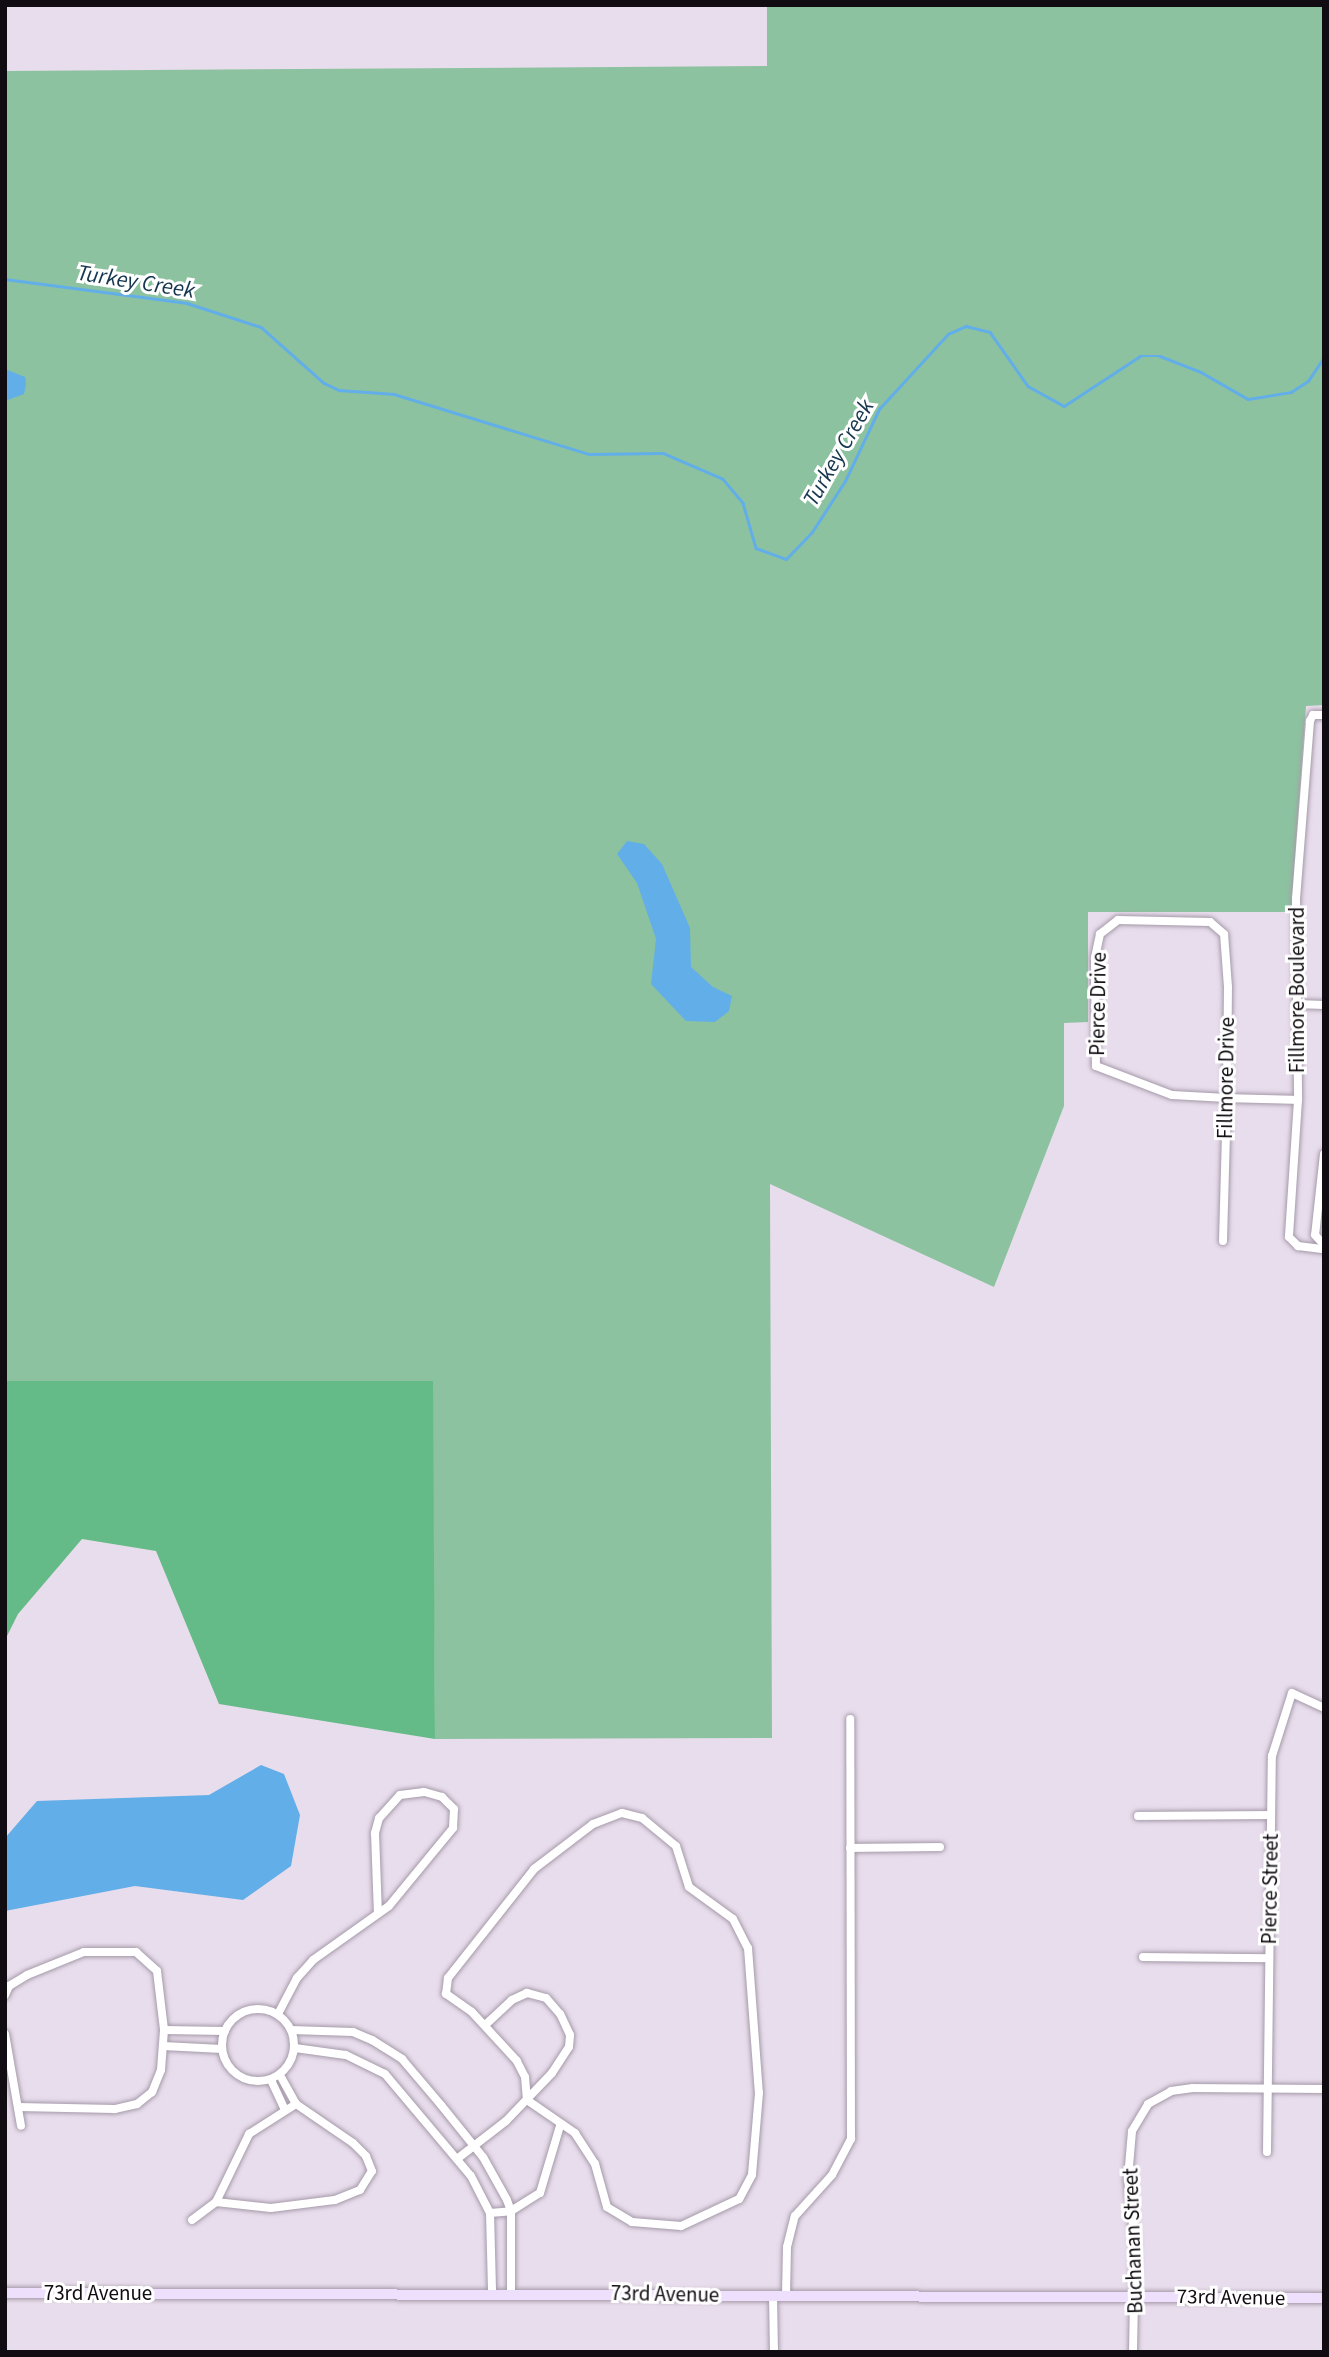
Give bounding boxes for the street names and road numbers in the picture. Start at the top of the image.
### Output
street label: Fillmore Boulevard [1284,907,1310,1073]
street label: Pierce Drive [1084,952,1112,1056]
street label: Fillmore Drive [1212,1017,1240,1139]
street label: Pierce Street [1256,1833,1284,1945]
street label: Buchanan Street [1118,2168,1148,2314]
street label: 73rd Avenue [44,2280,152,2306]
street label: 73rd Avenue [611,2280,719,2308]
street label: 73rd Avenue [1177,2283,1285,2311]

